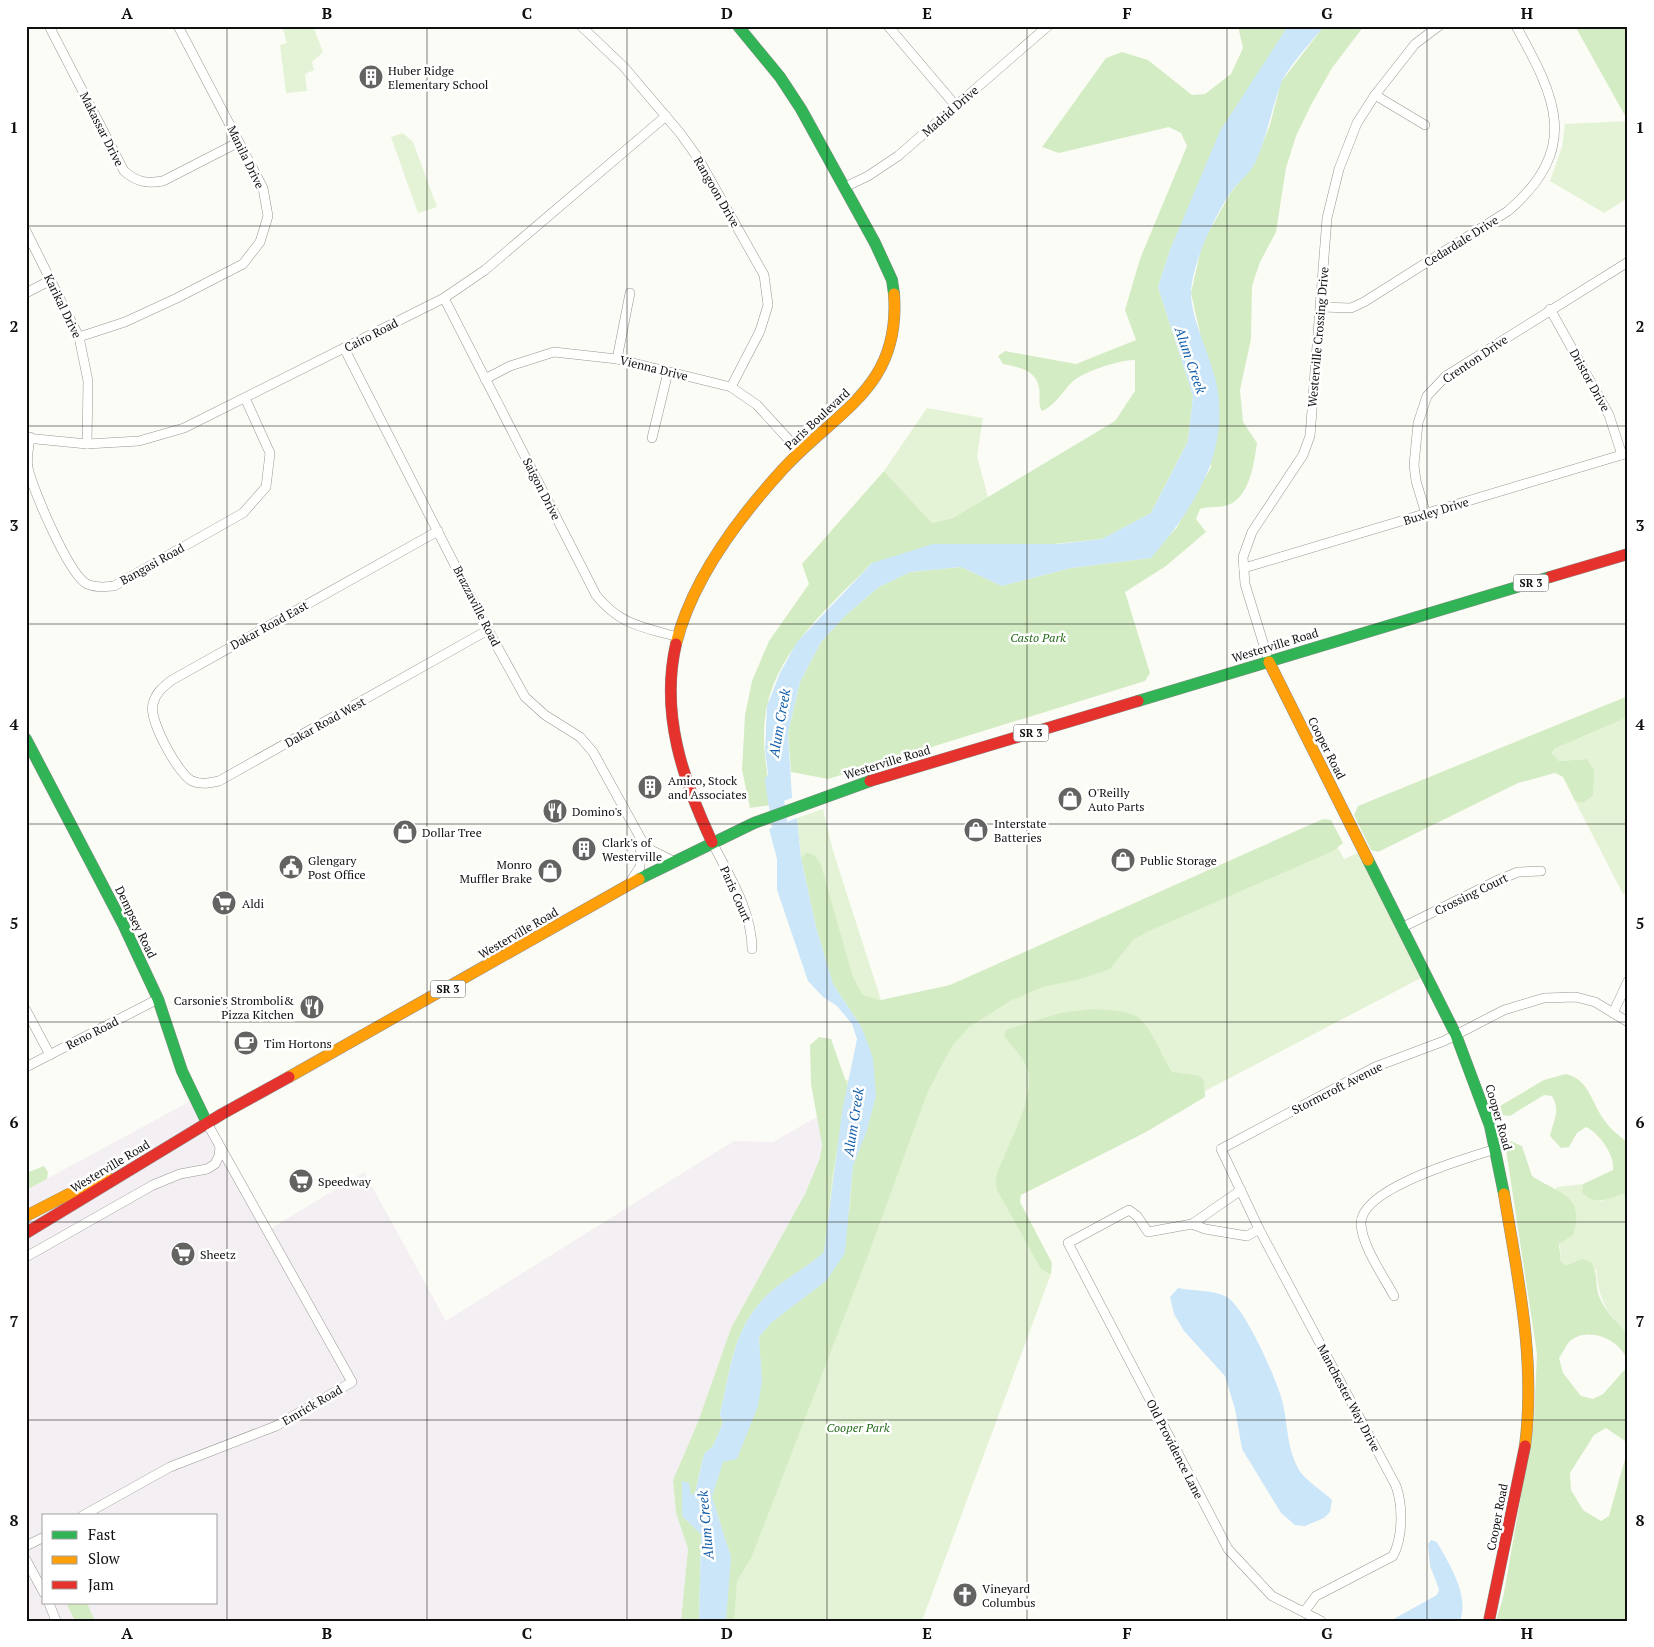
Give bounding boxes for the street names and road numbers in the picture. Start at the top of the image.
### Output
street label: Madrid Drive [919,83,981,139]
street label: Makassar Drive [77,89,127,169]
street label: Manila Drive [224,123,268,191]
street label: Rangoon Drive [691,154,743,230]
street label: Cedardale Drive [1421,212,1501,270]
street label: Westerville Crossing Drive [1304,266,1332,408]
street label: Karikal Drive [41,272,85,340]
street label: Cairo Road [342,315,401,355]
street label: Crenton Drive [1440,332,1510,386]
street label: Dristor Drive [1567,346,1613,414]
street label: Vienna Drive [618,352,690,384]
street label: Paris Boulevard [781,385,853,453]
street label: Saigon Drive [520,455,564,523]
street label: Buxley Drive [1402,494,1470,528]
street label: Bangasi Road [117,540,187,588]
street label: Brazzaville Road [450,563,504,649]
road number: SR 3 [1514,574,1548,592]
street label: Dakar Road East [227,597,311,653]
street label: Westerville Road [1230,625,1320,665]
street label: Dakar Road West [282,693,369,750]
street label: Cooper Road [1305,714,1349,782]
road number: SR 3 [1014,724,1048,741]
street label: Westerville Road [842,742,932,782]
street label: Paris Court [717,864,755,925]
street label: Crossing Court [1432,870,1510,918]
street label: Dempsey Road [112,883,160,961]
street label: Westerville Road [475,904,561,962]
road number: SR 3 [430,981,466,998]
street label: Reno Road [63,1013,121,1053]
street label: Stormcroft Avenue [1289,1059,1385,1117]
street label: Cooper Road [1482,1082,1516,1152]
street label: Westerville Road [68,1136,153,1196]
street label: Manchester Way Drive [1314,1342,1384,1454]
street label: Emrick Road [279,1382,345,1428]
street label: Old Providence Lane [1143,1397,1207,1501]
street label: Cooper Road [1483,1482,1511,1552]

